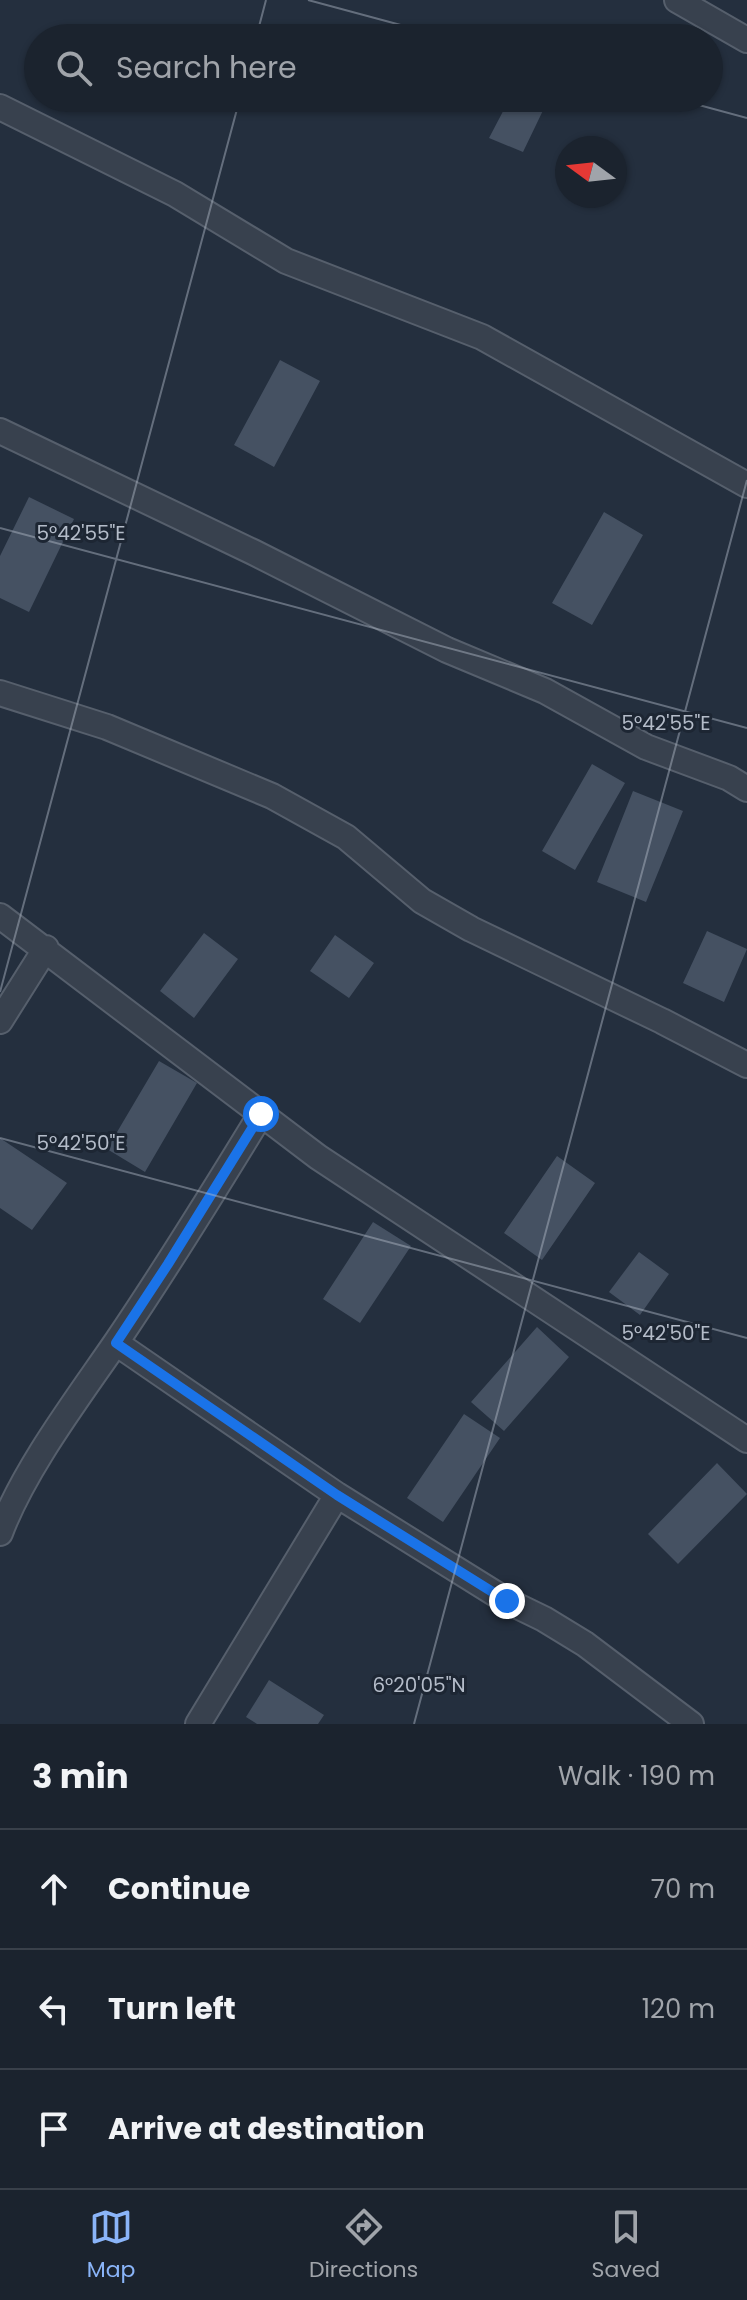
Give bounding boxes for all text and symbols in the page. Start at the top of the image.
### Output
search box [24,24,723,112]
icon: search [52,46,96,90]
text: Search here [116,46,297,89]
north arrow [555,136,627,208]
text: 5°42'55"E [36,519,126,547]
text: 5°42'55"E [621,709,711,737]
route start [243,1096,279,1132]
text: 5°42'50"E [36,1129,126,1157]
text: 5°42'50"E [621,1319,711,1347]
route end [489,1583,525,1619]
text: 6°20'05"N [372,1671,466,1699]
text: 3 min [32,1752,129,1800]
text: Walk · 190 m [558,1758,715,1794]
icon: ahead [32,1867,76,1911]
text: Continue [108,1867,250,1910]
text: 70 m [651,1871,715,1907]
icon: left [32,1987,76,2031]
text: Turn left [108,1987,236,2030]
text: 120 m [642,1991,715,2027]
icon: arrive [32,2107,76,2151]
text: Arrive at destination [108,2107,425,2150]
tab: Map [87,2205,135,2286]
tab: Directions [309,2205,418,2286]
tab: Saved [592,2205,660,2286]

